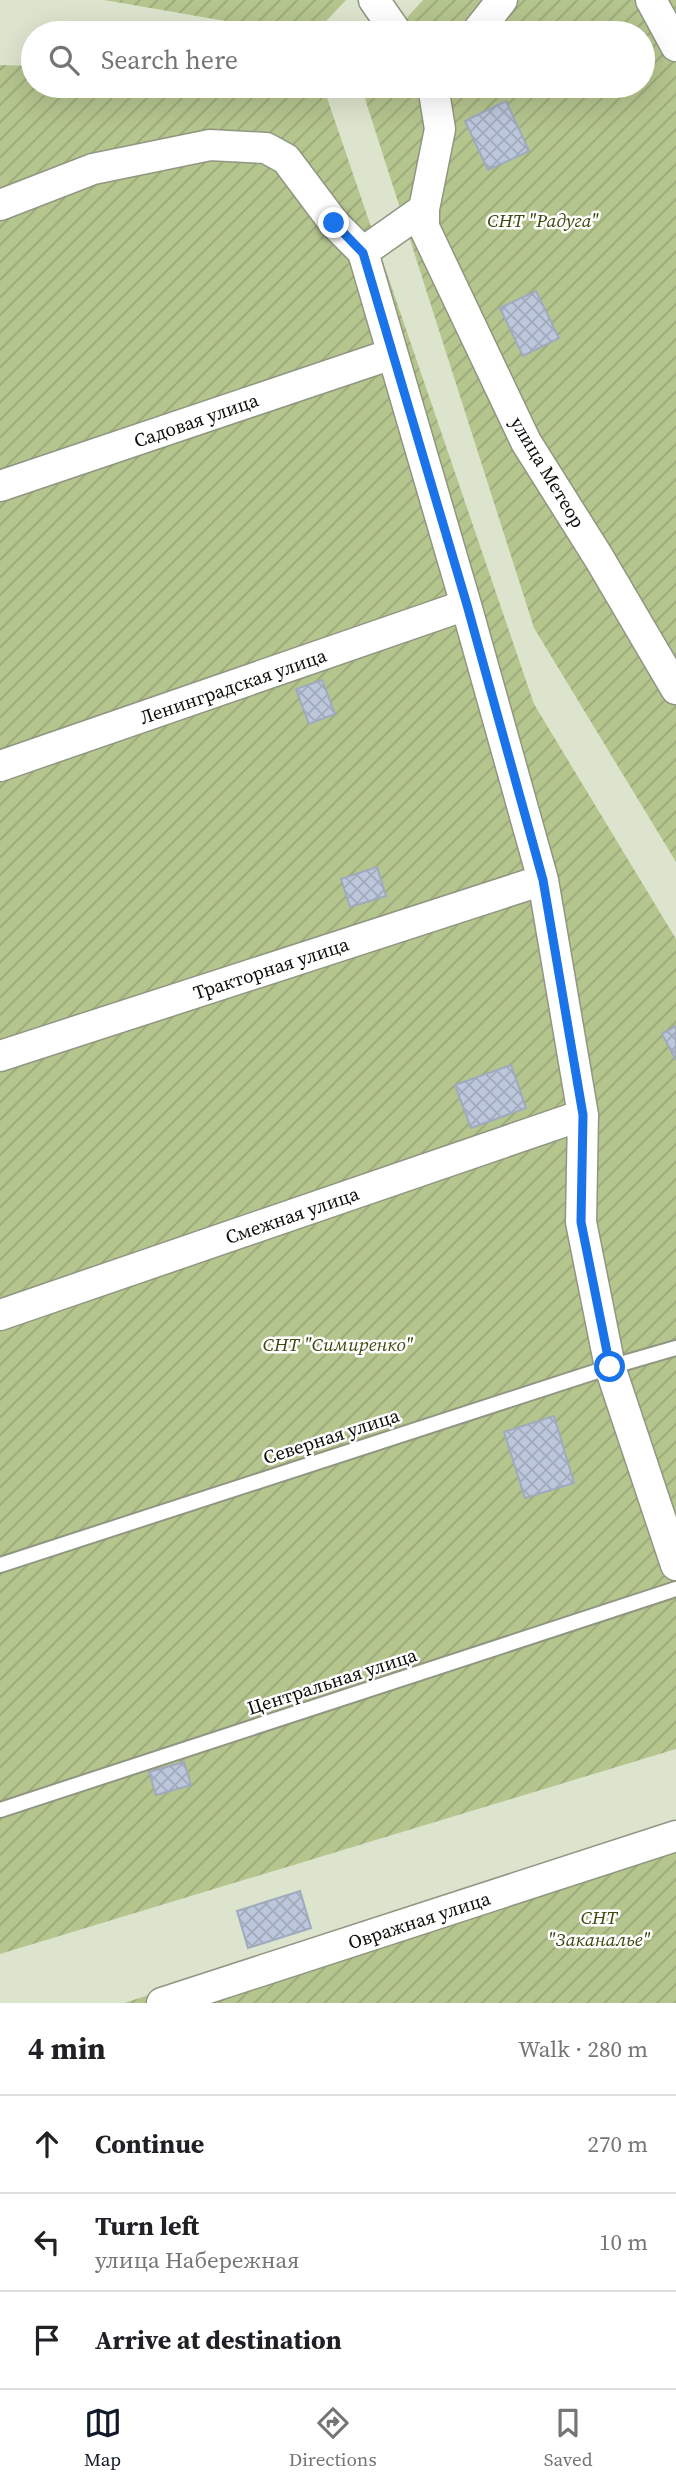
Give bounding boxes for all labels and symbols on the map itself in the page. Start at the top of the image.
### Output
route end [318,207,349,238]
park label: СНТ "Радуга" [487,207,599,233]
street label: Садовая улица [130,386,262,454]
street label: улица Метеор [505,412,591,532]
street label: Ленинградская улица [136,642,330,730]
street label: Тракторная улица [190,930,352,1005]
street label: Смежная улица [222,1180,363,1250]
park label: СНТ "Симиренко" [263,1331,413,1357]
route start [594,1351,625,1382]
street label: Северная улица [260,1402,403,1470]
street label: Центральная улица [244,1641,420,1721]
street label: Овражная улица [345,1885,494,1955]
park label: СНТ "Заканалье" [548,1904,651,1952]

